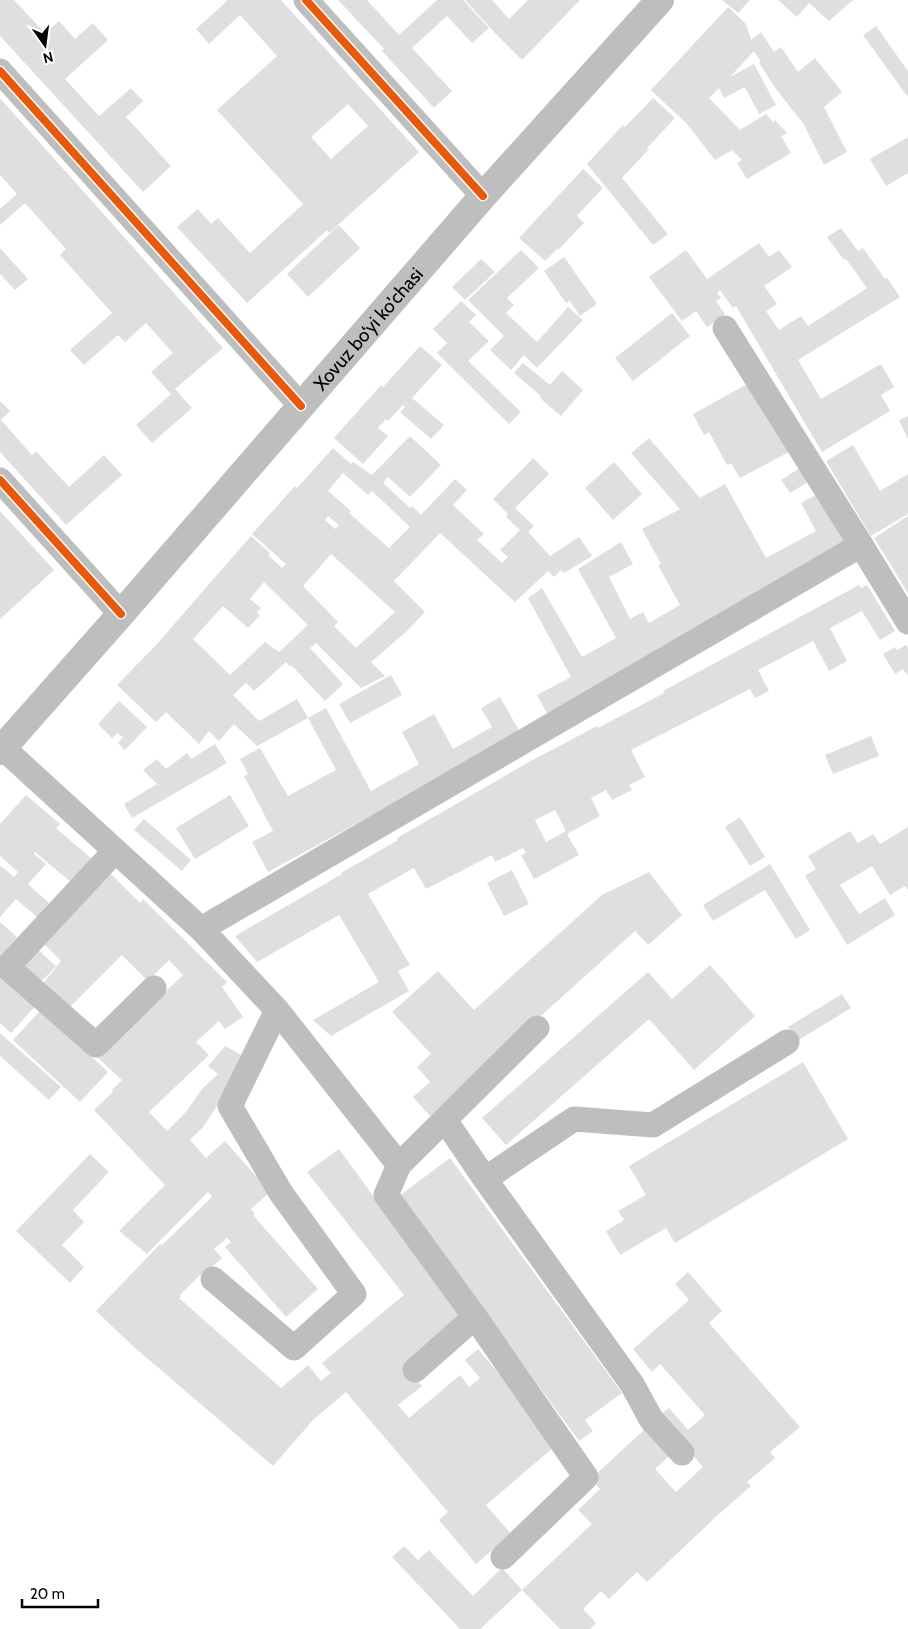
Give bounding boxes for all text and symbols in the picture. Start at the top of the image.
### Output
north arrow [20,20,70,70]
text: N [41,48,55,68]
street label: Xovuz bo‘yi ko'chasi [308,263,427,395]
scale bar [22,1576,99,1608]
text: 20 m [30,1585,65,1603]

